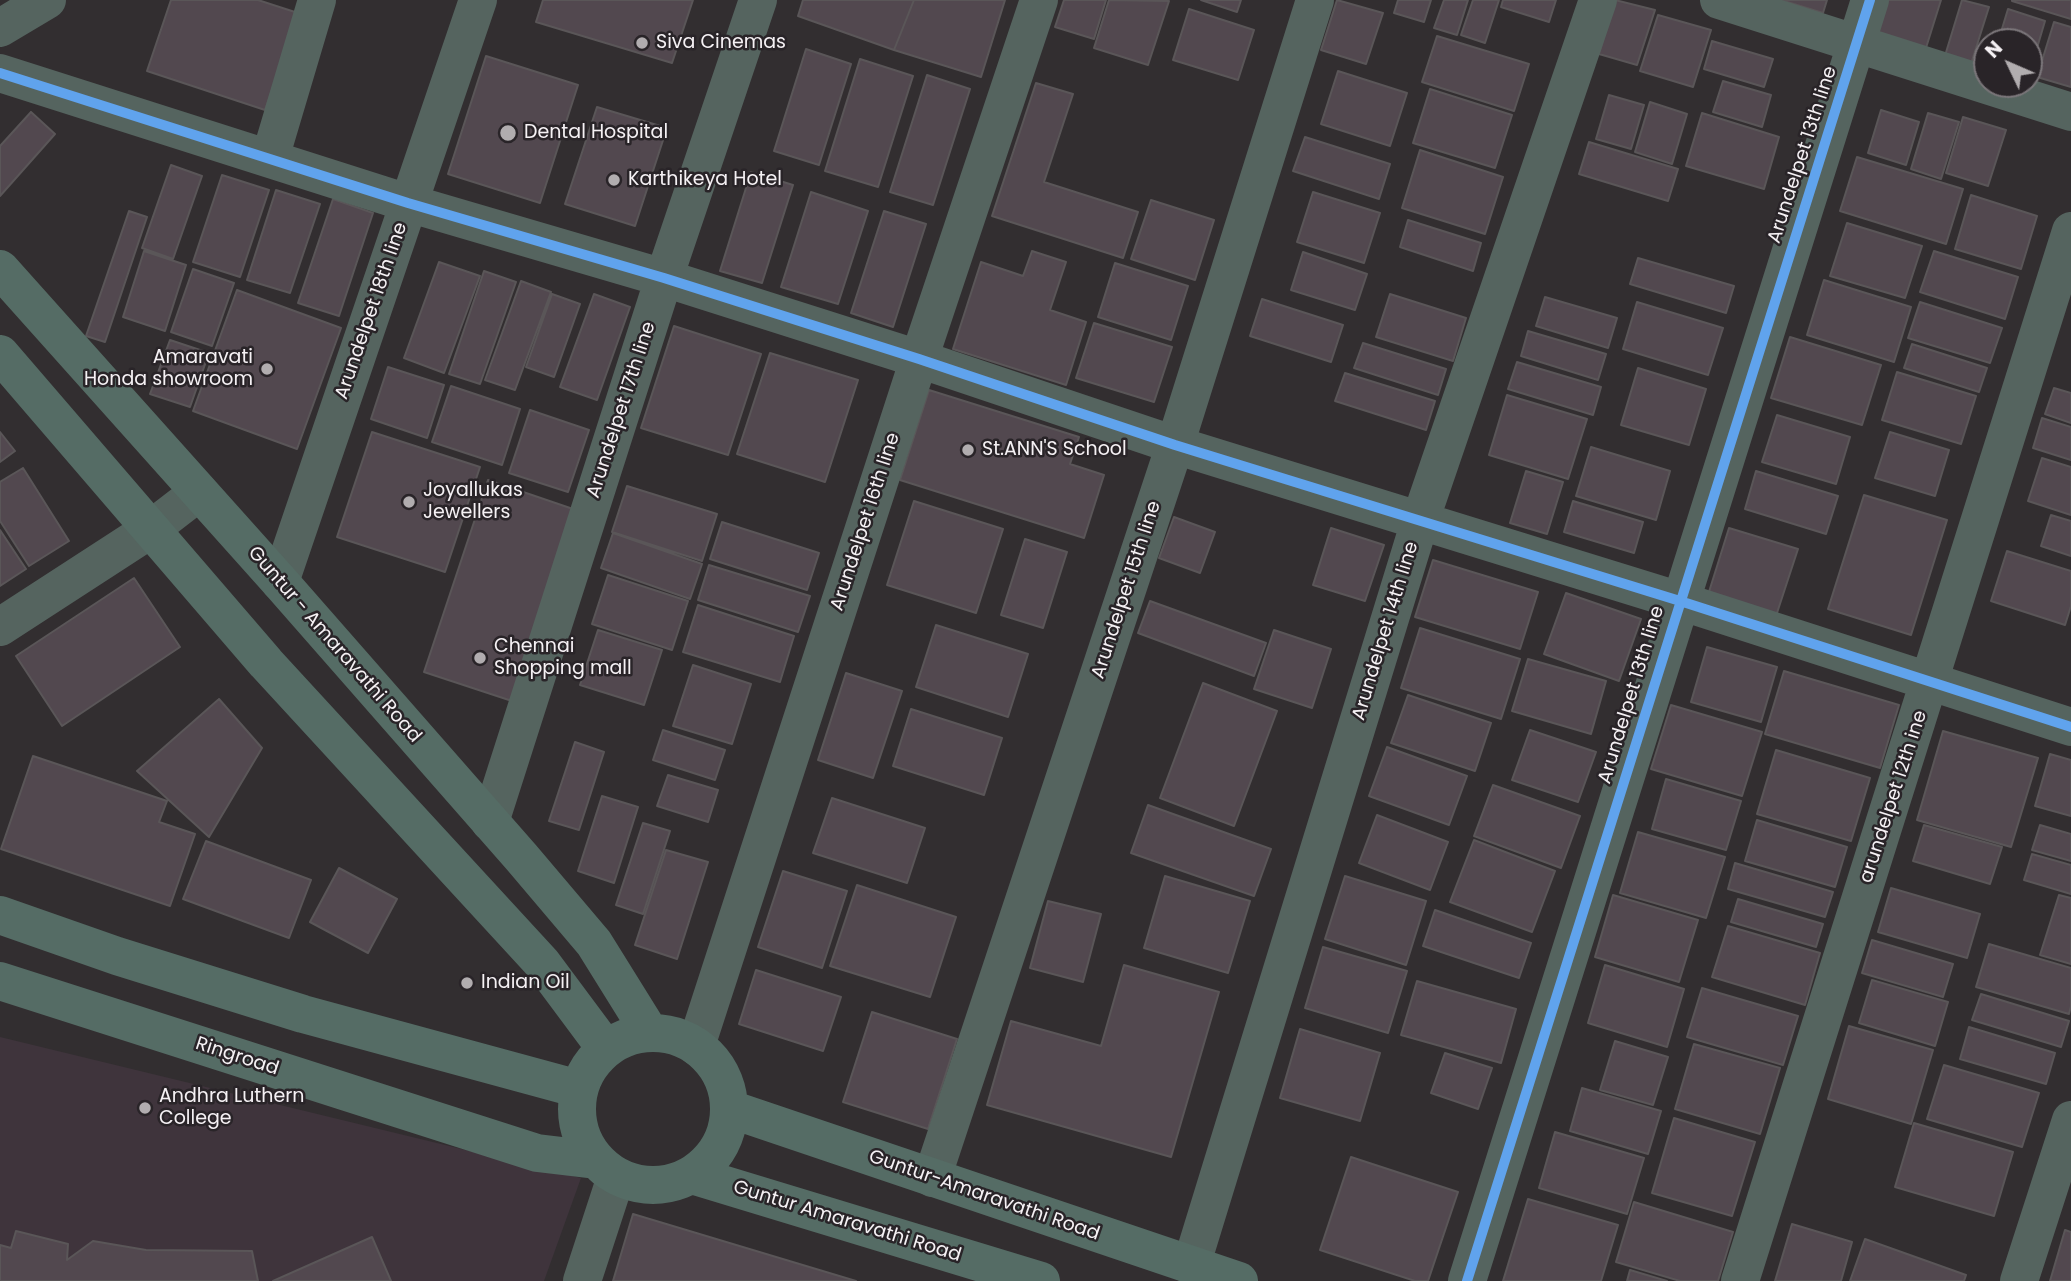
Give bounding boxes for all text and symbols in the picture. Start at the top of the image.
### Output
north arrow [1973,28,2043,98]
place label: Siva Cinemas [656,32,786,54]
marker: Siva Cinemas [634,35,650,51]
text: N [1979,35,2009,64]
street label: Arundelpet 13th line [1764,64,1842,246]
place label: Dental Hospital [524,122,668,144]
marker: Dental Hospital [498,123,518,143]
place label: Karthikeya Hotel [628,169,782,191]
marker: Karthikeya Hotel [606,172,622,188]
street label: Arundelpet 18th line [331,220,413,402]
street label: Arundelpet 17th line [583,319,661,501]
place label: Amaravati Honda showroom [84,347,253,391]
marker: Amaravati Honda showroom [259,361,275,377]
street label: Arundelpet 16th line [826,430,906,614]
place label: St.ANN'S School [982,439,1127,461]
marker: St.ANN'S School [960,442,976,458]
place label: Joyallukas Jewellers [423,480,523,524]
marker: Joyallukas Jewellers [401,494,417,510]
street label: Arundelpet 15th line [1087,498,1167,682]
street label: Arundelpet 14th line [1348,539,1424,723]
street label: Guntur - Amaravathi Road [242,542,426,748]
street label: Arundelpet 13th line [1594,603,1670,787]
place label: Chennai Shopping mall [494,636,632,680]
marker: Chennai Shopping mall [472,650,488,666]
street label: arundelpet 12th ine [1855,708,1933,886]
place label: Indian Oil [481,972,570,994]
marker: Indian Oil [459,975,475,991]
street label: Ringroad [193,1033,281,1081]
place label: Andhra Luthern College [159,1086,304,1130]
marker: Andhra Luthern College [137,1100,153,1116]
street label: Guntur-Amaravathi Road [866,1146,1102,1246]
street label: Guntur Amaravathi Road [730,1176,964,1268]

